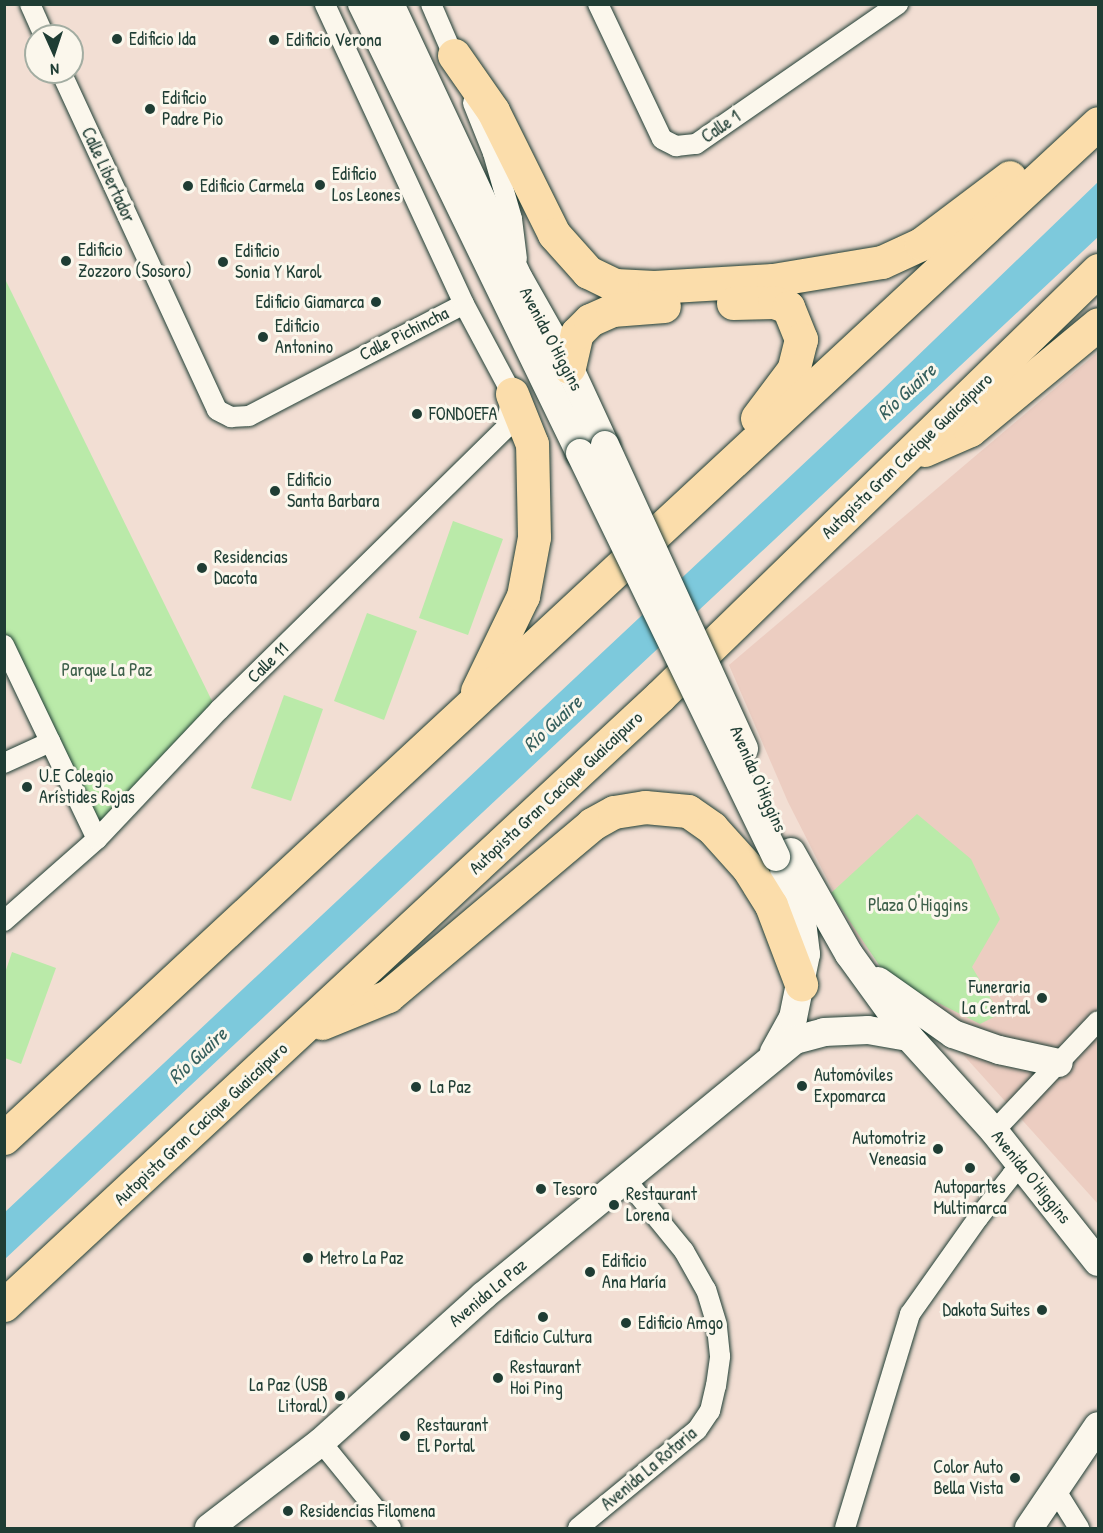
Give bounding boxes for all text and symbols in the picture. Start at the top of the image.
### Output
north arrow [24,24,84,84]
place label: Edificio Ida [129,28,196,50]
place label: Edificio Verona [286,29,381,51]
marker: Edificio Ida [110,32,124,46]
marker: Edificio Verona [267,33,281,47]
text: N [50,59,60,81]
place label: Edificio Padre Pio [162,88,223,130]
marker: Edificio Padre Pio [143,102,157,116]
street label: Calle 1 [697,106,745,148]
street label: Calle Libertador [77,124,139,226]
place label: Edificio Los Leones [332,164,400,207]
place label: Edificio Carmela [200,175,304,197]
marker: Edificio Los Leones [313,178,327,192]
marker: Edificio Carmela [181,179,195,193]
place label: Edificio Zozzoro (Sosoro) [78,240,192,282]
place label: Edificio Sonia Y Karol [235,241,321,284]
marker: Edificio Zozzoro (Sosoro) [59,254,73,268]
marker: Edificio Sonia Y Karol [216,255,230,269]
street label: Avenida O'Higgins [515,284,587,394]
place label: Edificio Giamarca [255,291,364,313]
marker: Edificio Giamarca [369,295,383,309]
street label: Calle Pichincha [356,302,452,366]
place label: Edificio Antonino [275,316,333,358]
marker: Edificio Antonino [256,330,270,344]
water label: Río Guaire [872,358,940,424]
street label: Autopista Gran Cacique Guaicaipuro [817,369,997,543]
place label: FONDOEFA [429,403,497,425]
marker: FONDOEFA [410,407,424,421]
place label: Edificio Santa Barbara [287,470,379,512]
marker: Edificio Santa Barbara [268,484,282,498]
place label: Residencias Dacota [214,547,288,590]
marker: Residencias Dacota [195,561,209,575]
street label: Calle 11 [243,638,293,688]
park label: Parque La Paz [62,659,152,681]
water label: Río Guaire [518,690,586,756]
street label: Autopista Gran Cacique Guaicaipuro [465,707,647,879]
street label: Avenida O'Higgins [725,723,791,835]
place label: U.E Colegio Arístides Rojas [39,766,135,808]
marker: U.E Colegio Arístides Rojas [20,780,34,794]
park label: Plaza O'Higgins [868,894,968,916]
place label: Funeraria La Central [962,977,1030,1020]
marker: Funeraria La Central [1035,991,1049,1005]
water label: Río Guaire [163,1022,231,1088]
street label: Autopista Gran Cacique Guaicaipuro [110,1038,292,1210]
place label: Automóviles Expomarca [814,1065,893,1108]
place label: La Paz [430,1076,471,1098]
marker: La Paz [407,1078,425,1096]
marker: Automóviles Expomarca [795,1079,809,1093]
street label: Avenida O'Higgins [987,1126,1075,1228]
place label: Automotriz Veneasia [852,1128,926,1170]
marker: Automotriz Veneasia [931,1142,945,1156]
marker: Autopartes Multimarca [963,1161,977,1175]
place label: Autopartes Multimarca [933,1177,1007,1220]
place label: Tesoro [553,1178,597,1200]
marker: Tesoro [534,1182,548,1196]
place label: Restaurant Lorena [626,1184,697,1226]
marker: Restaurant Lorena [607,1198,621,1212]
place label: Metro La Paz [320,1247,404,1269]
marker: Metro La Paz [301,1251,315,1265]
place label: Edificio Ana María [602,1251,666,1294]
street label: Avenida La Paz [445,1254,531,1332]
marker: Edificio Ana María [583,1265,597,1279]
place label: Dakota Suites [943,1299,1030,1321]
marker: Dakota Suites [1035,1303,1049,1317]
marker: Edificio Cultura [536,1310,550,1324]
place label: Edificio Amgo [638,1312,723,1334]
marker: Edificio Amgo [619,1316,633,1330]
place label: Edificio Cultura [494,1326,592,1348]
place label: Restaurant Hoi Ping [510,1357,581,1400]
marker: Restaurant Hoi Ping [491,1371,505,1385]
place label: La Paz (USB Litoral) [249,1375,328,1418]
marker: La Paz (USB Litoral) [333,1389,347,1403]
place label: Restaurant El Portal [417,1415,488,1458]
street label: Avenida La Rotaria [597,1423,701,1515]
marker: Restaurant El Portal [398,1429,412,1443]
place label: Color Auto Bella Vista [933,1457,1003,1500]
marker: Color Auto Bella Vista [1008,1471,1022,1485]
place label: Residencias Filomena [300,1500,435,1522]
marker: Residencias Filomena [281,1504,295,1518]

